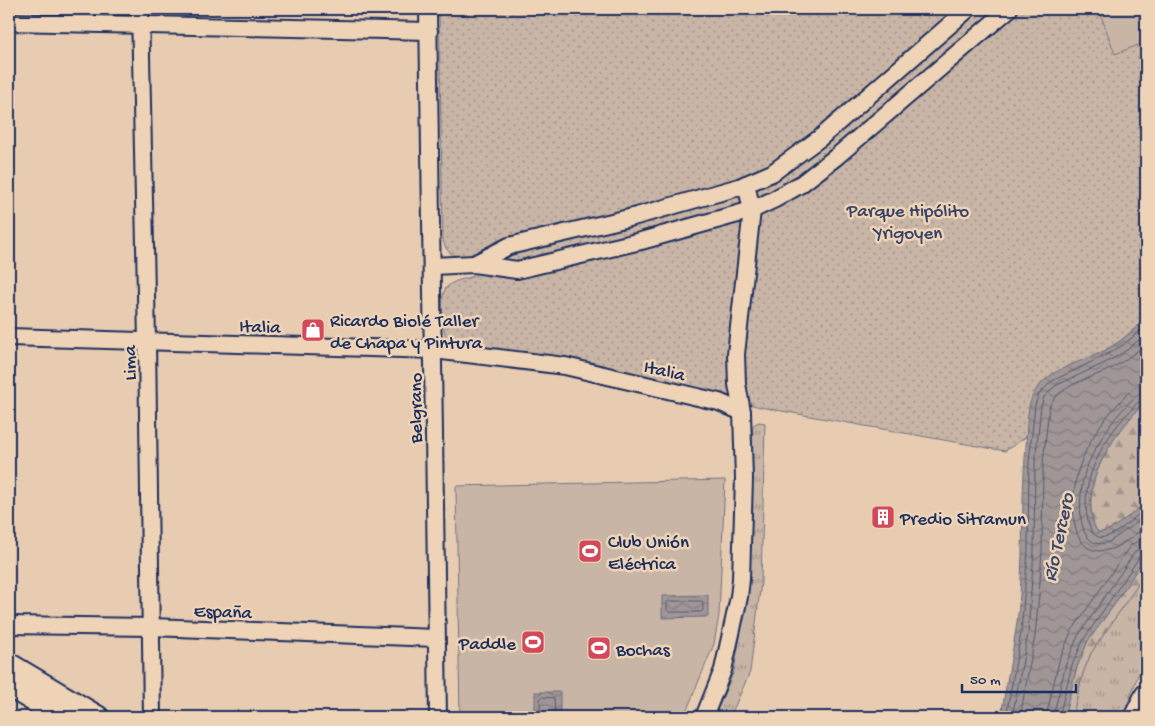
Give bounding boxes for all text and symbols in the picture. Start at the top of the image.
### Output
park label: Parque Hipólito Yrigoyen [846,201,969,246]
place label: Ricardo Biolé Taller de Chapa y Pintura [330,311,484,356]
street label: Italia [239,316,283,341]
shop icon: Ricardo Biolé Taller de Chapa y Pintura [300,317,326,343]
street label: Lima [120,344,143,381]
street label: Italia [641,357,689,389]
street label: Belgrano [406,373,429,444]
water label: Río Tercero [1040,490,1081,584]
building icon: Predio Sitramun [870,504,896,530]
place label: Predio Sitramun [899,509,1026,532]
place label: Club Unión Eléctrica [608,532,689,577]
sports icon: Club Unión Eléctrica [577,538,603,564]
street label: España [193,601,254,626]
sports icon: Paddle [520,629,546,655]
place label: Paddle [458,634,516,657]
sports icon: Bochas [586,635,612,661]
place label: Bochas [615,640,671,663]
scale bar [962,661,1076,693]
text: 50 m [970,672,1001,690]

